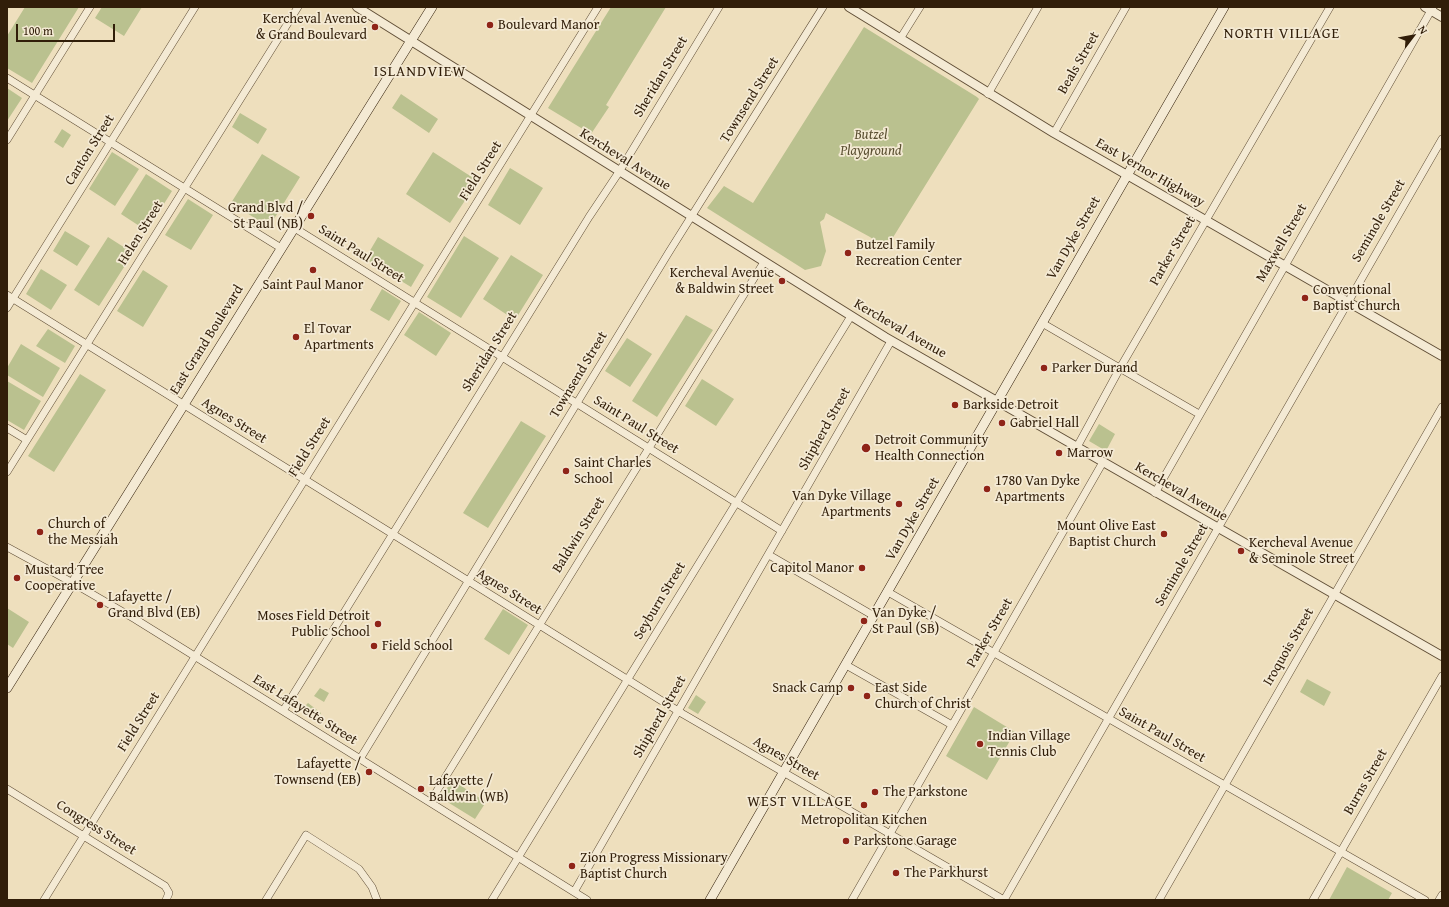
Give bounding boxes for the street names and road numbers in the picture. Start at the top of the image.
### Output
street label: Beals Street [1054,29,1104,97]
street label: Sheridan Street [630,33,692,121]
street label: Townsend Street [717,54,783,146]
street label: Canton Street [62,111,118,189]
street label: Kercheval Avenue [576,125,674,195]
street label: East Vernor Highway [1092,135,1208,211]
street label: Field Street [456,138,506,204]
street label: Seminole Street [1349,177,1409,265]
street label: Van Dyke Street [1043,193,1105,283]
street label: Helen Street [115,198,167,268]
street label: Maxwell Street [1253,201,1311,285]
street label: Parker Street [1146,213,1200,289]
street label: Saint Paul Street [315,221,407,287]
street label: East Grand Boulevard [167,282,247,398]
street label: Kercheval Avenue [851,296,949,362]
street label: Sheridan Street [459,309,521,395]
street label: Townsend Street [547,329,611,421]
street label: Shipherd Street [795,385,855,473]
street label: Saint Paul Street [590,392,682,458]
street label: Agnes Street [198,394,270,448]
street label: Field Street [285,414,335,480]
street label: Kercheval Avenue [1132,459,1230,525]
street label: Van Dyke Street [882,474,944,564]
street label: Baldwin Street [549,494,609,576]
street label: Seminole Street [1152,521,1212,609]
street label: Seyburn Street [630,559,690,643]
street label: Agnes Street [473,565,545,619]
street label: Parker Street [963,595,1017,671]
street label: Iroquois Street [1260,605,1318,689]
street label: East Lafayette Street [250,671,360,749]
street label: Shipherd Street [630,673,690,761]
street label: Field Street [114,689,164,755]
street label: Saint Paul Street [1116,703,1208,767]
street label: Agnes Street [750,733,822,785]
street label: Burns Street [1340,746,1392,818]
street label: Congress Street [53,797,139,859]

